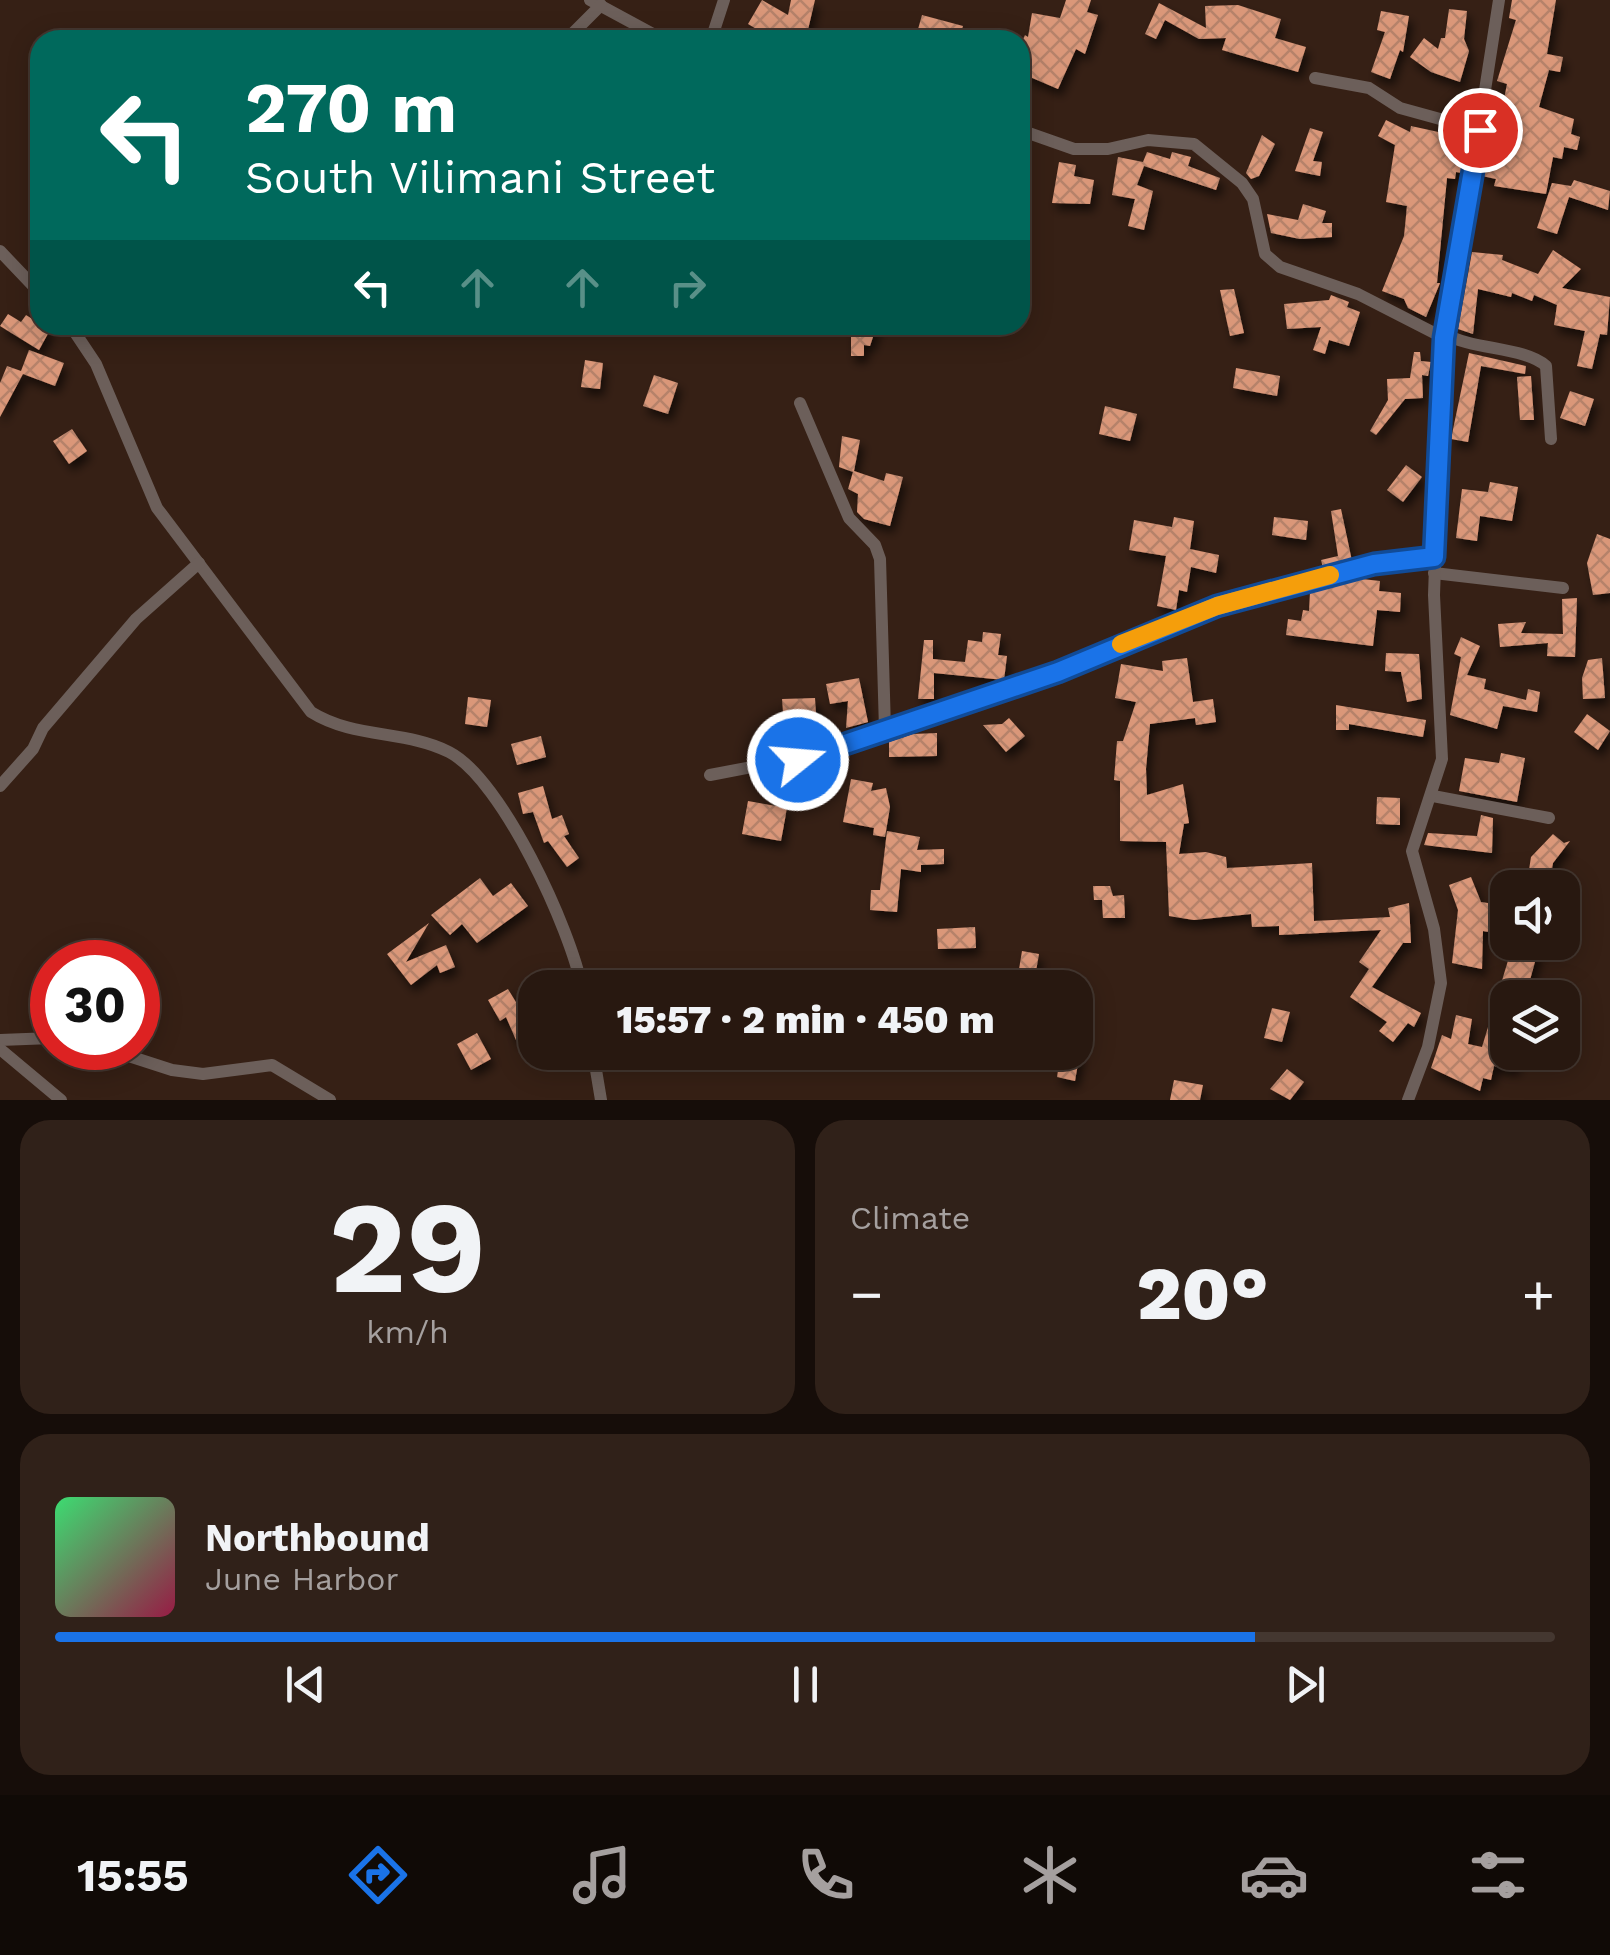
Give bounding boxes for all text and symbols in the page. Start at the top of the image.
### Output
text: 270 m [245,67,457,149]
icon: left [80,70,210,200]
pin [1438,88,1523,173]
icon: arrive [1453,103,1508,158]
text: South Vilimani Street [245,151,715,204]
icon: left [345,260,400,315]
icon: ahead [450,260,505,315]
icon: ahead [555,260,610,315]
icon: right [660,260,715,315]
position arrow [746,708,850,812]
map controls [1490,870,1580,1070]
button: sound [1490,870,1580,960]
speed limit sign: 30 [30,940,160,1070]
button: layers [1490,980,1580,1070]
text: 15:57 · 2 min · 450 m [616,998,995,1042]
text: 29 [329,1171,486,1324]
text: Climate [850,1199,970,1237]
text: 20° [1136,1249,1269,1337]
text: − [850,1262,883,1326]
text: + [1522,1262,1555,1326]
text: km/h [366,1313,449,1351]
text: Northbound [205,1516,430,1560]
text: June Harbor [205,1560,399,1598]
icon: previous [278,1657,333,1712]
icon: pause [778,1657,833,1712]
icon: next [1278,1657,1333,1712]
icon: directions [343,1840,413,1910]
icon: music [567,1840,637,1910]
icon: phone [791,1840,861,1910]
icon: climate [1015,1840,1085,1910]
icon: car [1239,1840,1309,1910]
icon: filters [1463,1840,1533,1910]
text: 15:55 [77,1849,189,1902]

